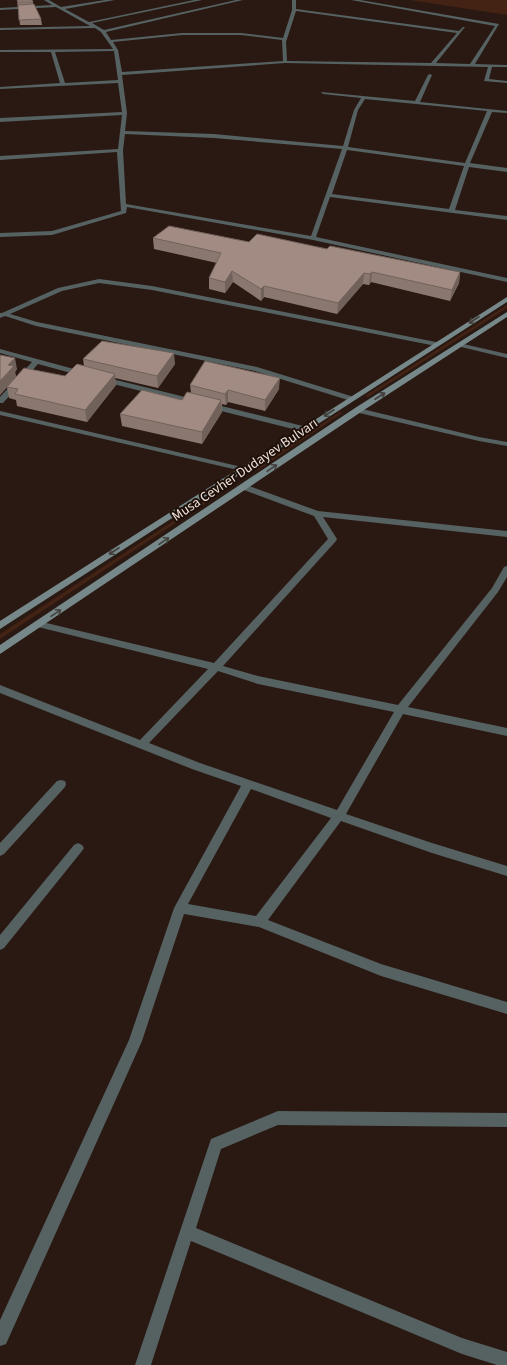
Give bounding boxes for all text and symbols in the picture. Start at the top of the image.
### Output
one-way arrow [469,316,480,324]
one-way arrow [374,392,385,400]
one-way arrow [323,409,335,417]
street label: Musa Cevher Dudayev Bulvarı [168,414,322,526]
one-way arrow [266,464,277,472]
one-way arrow [158,536,169,545]
one-way arrow [108,548,120,556]
one-way arrow [50,609,61,617]

